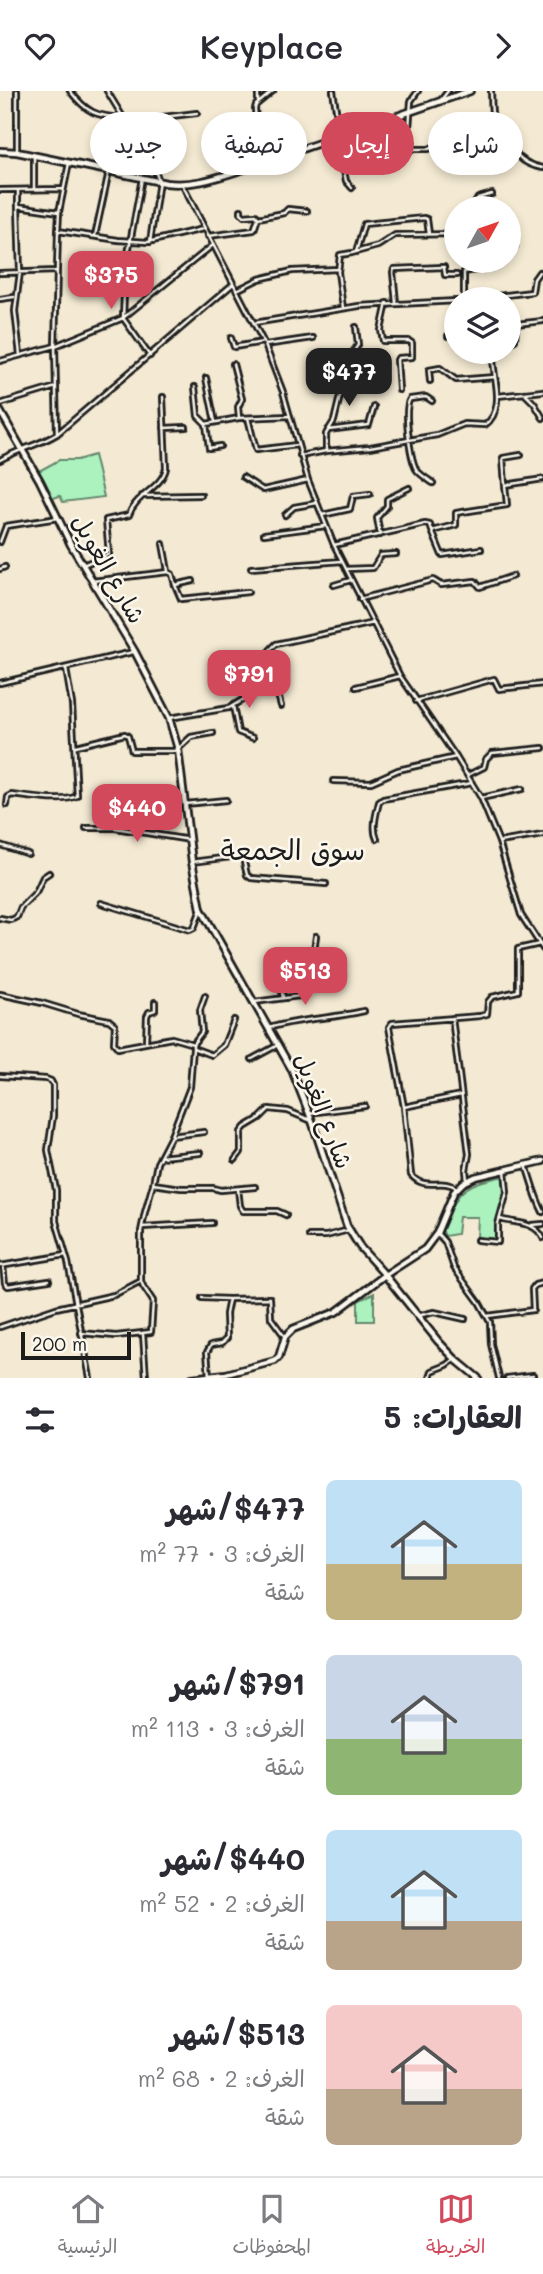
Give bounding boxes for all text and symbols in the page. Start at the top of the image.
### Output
text: Keyplace [200,25,343,67]
icon: heart [21,27,59,65]
icon: forward [484,27,522,65]
chip: جديد [90,112,187,175]
chip: تصفية [201,112,307,175]
chip: إيجار [321,112,414,175]
chip: شراء [428,112,523,175]
north arrow [444,196,522,273]
map controls [444,196,521,364]
pin: $375 [70,251,152,311]
text: $375 [84,259,138,289]
button: layers [444,287,521,364]
pin: $477 [308,349,390,408]
text: $477 [322,356,376,386]
street label: شارع الغويل [63,508,153,630]
pin: $791 [208,651,290,710]
text: $791 [223,658,275,688]
pin: $440 [96,785,178,844]
text: $440 [108,792,166,822]
district label: سوق الجمعة [221,831,365,867]
pin: $513 [264,947,346,1007]
text: $513 [279,955,331,985]
street label: شارع الغويل [285,1048,361,1174]
scale bar [21,1329,131,1361]
text: 200 m [32,1331,87,1356]
text: العقارات: 5 [384,1396,522,1436]
icon: filters [21,1401,59,1439]
text: $477/شهر [167,1488,305,1528]
icon: home [382,1508,466,1592]
text: الغرف: 3 · 77 m² [139,1538,305,1568]
text: شقة [265,1576,305,1606]
text: $791/شهر [171,1663,305,1703]
icon: home [382,1683,466,1767]
text: الغرف: 3 · 113 m² [131,1713,305,1743]
text: شقة [265,1751,305,1781]
text: $440/شهر [162,1838,305,1878]
icon: home [382,1858,466,1942]
text: الغرف: 2 · 52 m² [139,1888,305,1918]
text: شقة [265,1926,305,1956]
text: $513/شهر [170,2013,305,2053]
icon: home [382,2033,466,2117]
text: الغرف: 2 · 68 m² [138,2063,305,2093]
text: شقة [265,2101,305,2131]
tab: الرئيسية [58,2190,117,2263]
tab: المحفوظات [233,2190,311,2263]
tab: الخريطة [426,2190,485,2263]

